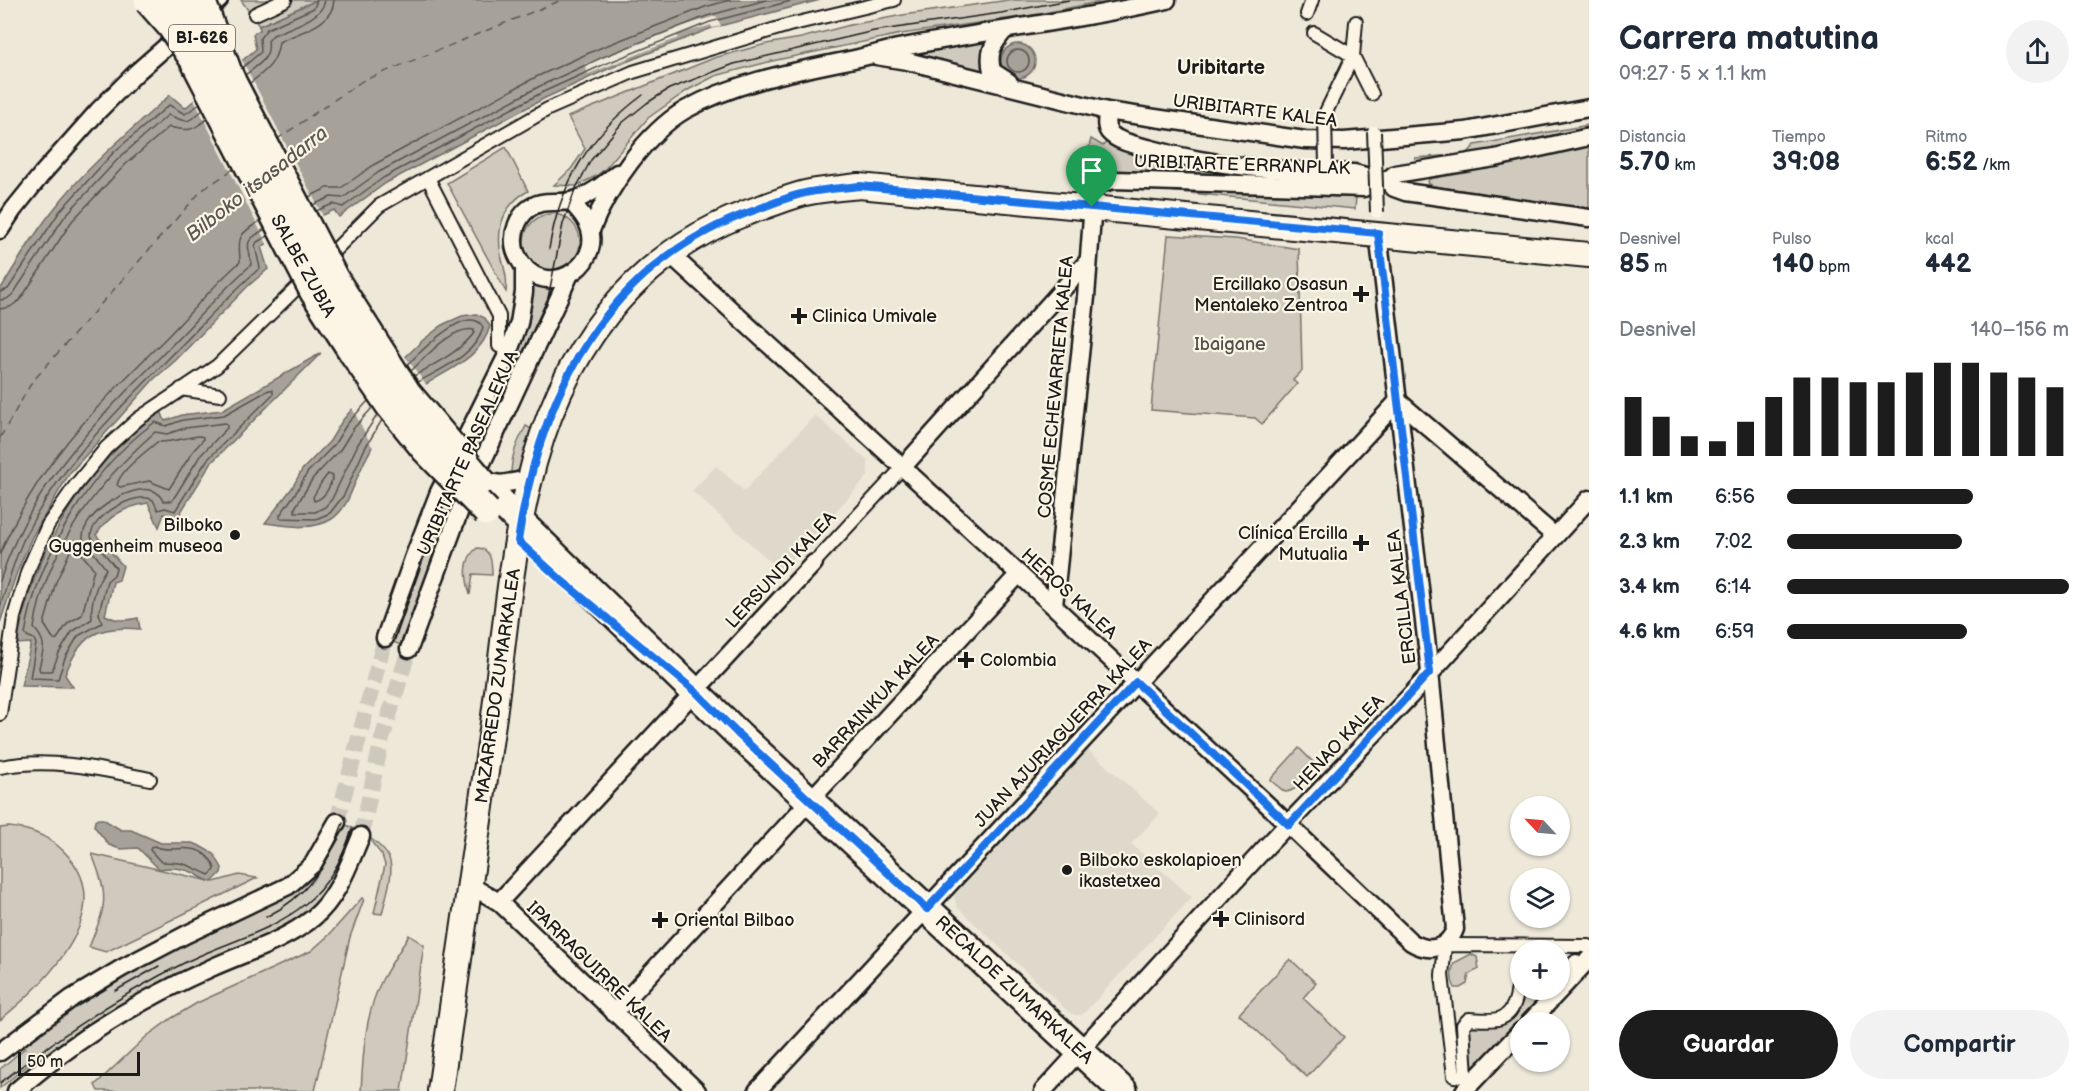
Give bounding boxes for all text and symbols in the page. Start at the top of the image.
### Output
text: Carrera matutina [1619,19,1879,59]
button: share [2006,20,2069,83]
road number: BI-626 [169,25,235,51]
district label: Uribitarte [1177,56,1265,80]
text: 09:27 · 5 × 1.1 km [1619,62,1766,86]
street label: URIBITARTE KALEA [1172,90,1338,132]
water label: Bilboko itsasadarra [181,121,333,247]
text: Distancia [1619,128,1686,147]
text: Tiempo [1772,128,1826,147]
text: Ritmo [1925,128,1967,147]
pin [1066,145,1117,207]
text: 5.70 [1619,147,1670,178]
text: 39:08 [1772,147,1840,178]
text: 6:52 [1925,147,1978,178]
street label: URIBITARTE ERRANPLAK [1134,151,1351,179]
icon: arrive [1075,154,1108,187]
text: km [1670,156,1696,175]
text: /km [1978,156,2010,175]
street label: SALBE ZUBIA [266,211,340,321]
text: Desnivel [1619,230,1681,249]
text: Pulso [1772,230,1812,249]
text: kcal [1925,230,1954,249]
text: 85 [1619,249,1650,280]
text: 140 [1772,249,1814,280]
text: 442 [1925,249,1971,280]
street label: COSME ECHEVARRIETA KALEA [1034,255,1078,519]
text: m [1650,258,1667,277]
text: bpm [1814,258,1850,277]
place label: Ercillako Osasun Mentaleko Zentroa [1194,274,1348,316]
marker: Ercillako Osasun Mentaleko Zentroa [1352,285,1370,303]
place label: Clinica Umivale [812,306,937,327]
marker: Clinica Umivale [790,307,808,325]
text: Desnivel [1619,318,1696,342]
text: 140–156 m [1971,318,2069,342]
park label: Ibaigane [1194,334,1266,355]
street label: URIBITARTE PASEALEKUA [413,347,523,559]
text: 1.1 km [1619,485,1673,509]
text: 6:56 [1715,485,1755,509]
street label: LERSUNDI KALEA [721,507,841,633]
place label: Bilboko Guggenheim museoa [48,515,223,557]
place label: Clínica Ercilla Mutualia [1238,523,1348,565]
marker: Bilboko Guggenheim museoa [228,528,242,542]
street label: ERCILLA KALEA [1383,529,1421,665]
text: 2.3 km [1619,530,1680,554]
text: 7:02 [1715,530,1752,554]
marker: Clínica Ercilla Mutualia [1352,534,1370,552]
street label: HEROS KALEA [1017,544,1121,644]
street label: MAZARREDO ZUMARKALEA [471,567,525,805]
text: 3.4 km [1619,575,1680,599]
text: 6:14 [1715,575,1751,599]
text: 4.6 km [1619,620,1680,644]
text: 6:59 [1715,620,1754,644]
street label: BARRAINKUA KALEA [809,630,943,772]
street label: JUAN AJURIAGUERRA KALEA [970,634,1156,832]
place label: Colombia [980,650,1057,671]
marker: Colombia [957,651,975,669]
street label: HENAO KALEA [1289,691,1389,795]
north arrow [1510,796,1570,856]
map controls [1510,796,1570,1072]
place label: Bilboko eskolapioen ikastetxea [1079,850,1242,892]
marker: Bilboko eskolapioen ikastetxea [1060,863,1074,877]
button: layers [1510,868,1570,928]
street label: IPARRAGUIRRE KALEA [522,897,676,1047]
place label: Clinisord [1234,909,1305,930]
place label: Oriental Bilbao [674,910,794,931]
marker: Clinisord [1212,910,1230,928]
marker: Oriental Bilbao [651,911,669,929]
street label: RECALDE ZUMARKALEA [931,911,1097,1069]
button: + [1510,940,1570,1000]
button: Guardar [1619,1010,1838,1079]
button: Compartir [1850,1010,2069,1079]
button: − [1510,1012,1570,1072]
scale bar [18,1049,140,1076]
text: 50 m [27,1053,63,1072]

